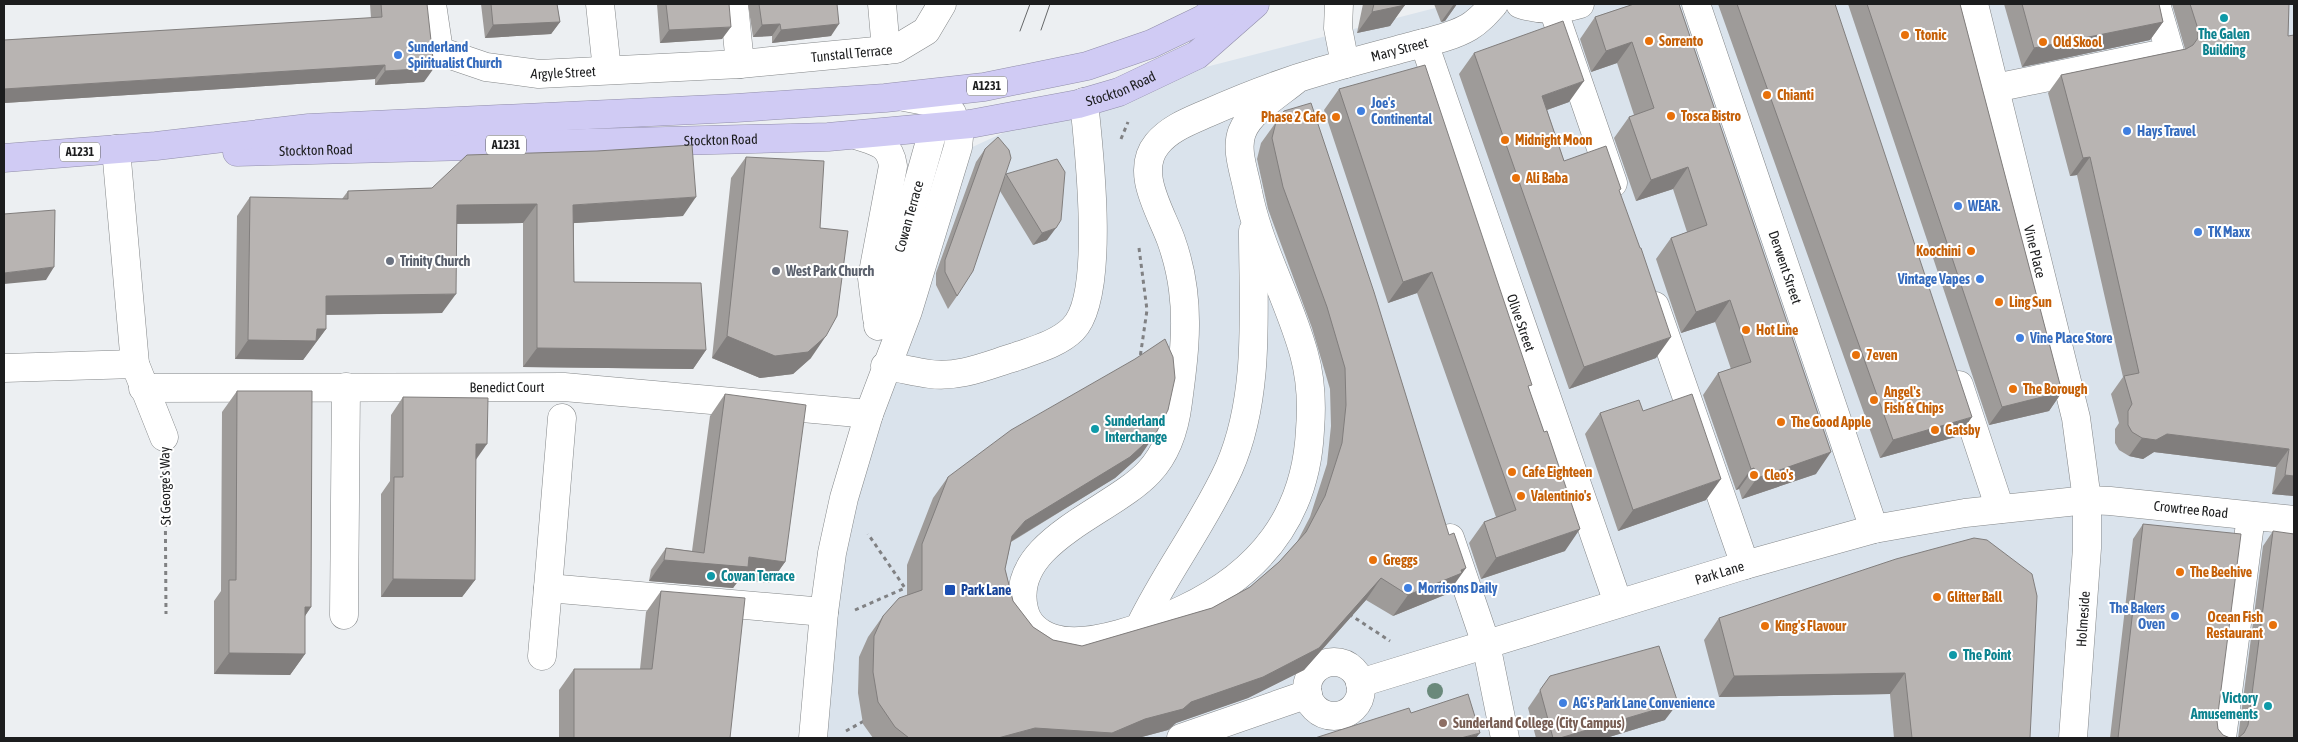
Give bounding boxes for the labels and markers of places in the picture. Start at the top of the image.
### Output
marker: The Galen Building [2218,12,2230,24]
place label: The Galen Building [2198,26,2250,58]
place label: Ttonic [1915,27,1947,43]
marker: Ttonic [1899,29,1911,41]
place label: Sorrento [1659,33,1704,49]
place label: Old Skool [2053,34,2102,50]
marker: Sorrento [1643,35,1655,47]
marker: Old Skool [2037,36,2049,48]
place label: Sunderland Spiritualist Church [408,39,502,71]
marker: Sunderland Spiritualist Church [392,49,404,61]
place label: Chianti [1777,87,1814,103]
marker: Chianti [1761,89,1773,101]
place label: Joe's Continental [1370,95,1432,127]
marker: Joe's Continental [1355,105,1367,117]
place label: Tosca Bistro [1681,108,1741,124]
place label: Phase 2 Cafe [1261,109,1326,125]
marker: Tosca Bistro [1665,110,1677,122]
marker: Phase 2 Cafe [1330,111,1342,123]
place label: Hays Travel [2137,123,2196,139]
marker: Hays Travel [2121,125,2133,137]
place label: Midnight Moon [1515,132,1593,148]
marker: Midnight Moon [1499,134,1511,146]
place label: Ali Baba [1525,170,1568,186]
marker: Ali Baba [1510,172,1522,184]
place label: WEAR. [1967,198,2001,214]
marker: WEAR. [1952,200,1964,212]
place label: TK Maxx [2208,224,2250,240]
marker: TK Maxx [2192,226,2204,238]
place label: Koochini [1916,243,1961,259]
marker: Koochini [1965,245,1977,257]
place label: Trinity Church [400,253,471,269]
marker: Trinity Church [384,255,396,267]
place label: West Park Church [785,263,874,279]
marker: West Park Church [770,265,782,277]
place label: Vintage Vapes [1897,271,1970,287]
marker: Vintage Vapes [1974,273,1986,285]
place label: Ling Sun [2009,294,2052,310]
marker: Ling Sun [1993,296,2005,308]
place label: Hot Line [1756,322,1798,338]
marker: Hot Line [1740,324,1752,336]
place label: Vine Place Store [2029,330,2113,346]
marker: Vine Place Store [2014,332,2026,344]
place label: 7even [1866,347,1898,363]
marker: 7even [1850,349,1862,361]
place label: The Borough [2023,381,2088,397]
marker: The Borough [2007,383,2019,395]
place label: Angel's Fish & Chips [1883,384,1944,416]
marker: Angel's Fish & Chips [1868,394,1880,406]
place label: Sunderland Interchange [1105,413,1167,445]
place label: The Good Apple [1791,414,1871,430]
marker: The Good Apple [1775,416,1787,428]
place label: Gatsby [1945,422,1980,438]
marker: Sunderland Interchange [1089,423,1101,435]
marker: Gatsby [1929,424,1941,436]
place label: Cafe Eighteen [1522,464,1592,480]
marker: Cafe Eighteen [1506,466,1518,478]
place label: Cleo's [1764,467,1793,483]
marker: Cleo's [1748,469,1760,481]
place label: Valentinio's [1530,488,1591,504]
marker: Valentinio's [1515,490,1527,502]
place label: Greggs [1383,552,1418,568]
marker: Greggs [1367,554,1379,566]
place label: The Beehive [2190,564,2252,580]
marker: The Beehive [2174,566,2186,578]
place label: Cowan Terrace [721,568,795,584]
marker: Cowan Terrace [705,570,717,582]
place label: Morrisons Daily [1418,580,1498,596]
place label: Park Lane [961,582,1011,598]
marker: Morrisons Daily [1402,582,1414,594]
marker: Park Lane [943,583,957,597]
place label: Glitter Ball [1947,589,2003,605]
marker: Glitter Ball [1931,591,1943,603]
place label: The Bakers Oven [2110,600,2165,632]
place label: Ocean Fish Restaurant [2206,609,2263,641]
marker: The Bakers Oven [2169,610,2181,622]
place label: King's Flavour [1775,618,1847,634]
marker: Ocean Fish Restaurant [2267,619,2279,631]
marker: King's Flavour [1759,620,1771,632]
place label: The Point [1963,647,2011,663]
marker: The Point [1947,649,1959,661]
place label: Victory Amusements [2190,690,2258,722]
place label: AG's Park Lane Convenience [1572,695,1715,711]
marker: AG's Park Lane Convenience [1557,697,1569,709]
marker: Victory Amusements [2262,700,2274,712]
place label: Sunderland College (City Campus) [1453,715,1625,731]
marker: Sunderland College (City Campus) [1437,717,1449,729]

